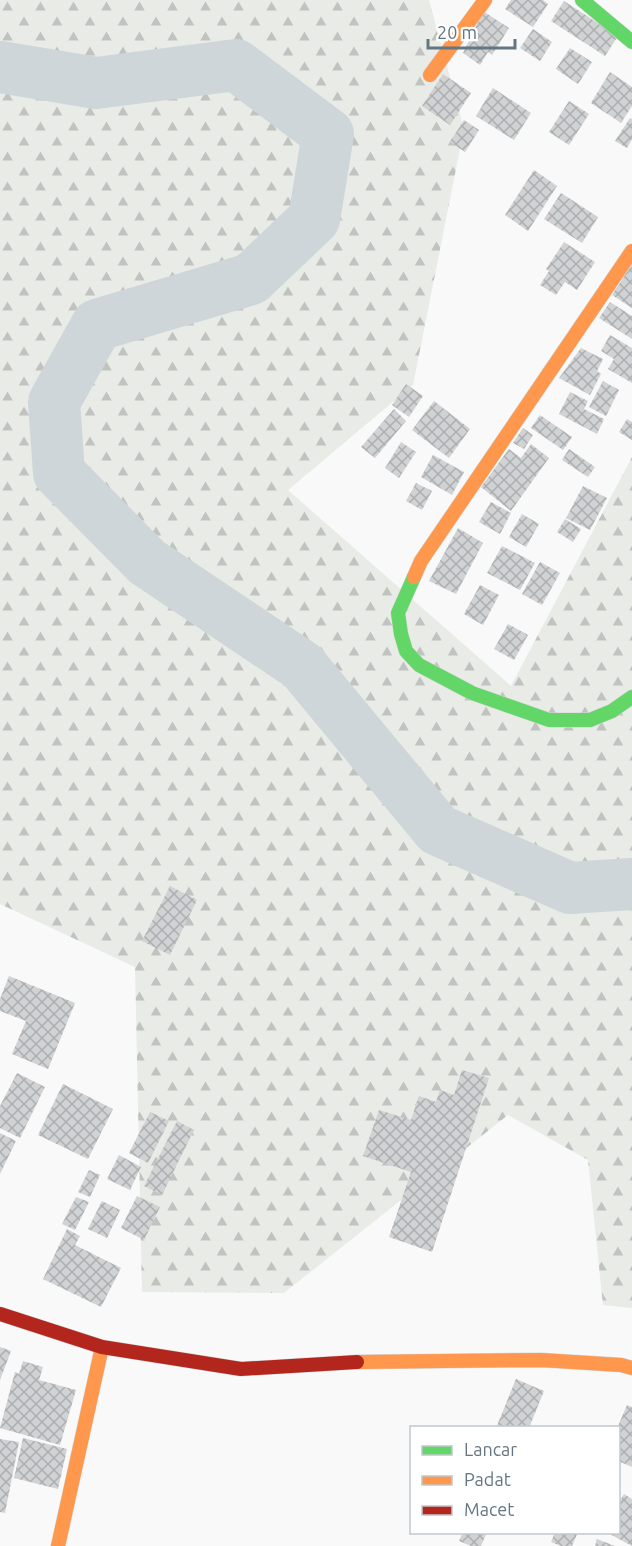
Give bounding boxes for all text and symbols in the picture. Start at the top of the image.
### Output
scale bar [428,12,515,50]
text: 20 m [437,22,477,42]
legend [410,1426,620,1534]
text: Lancar [464,1439,517,1459]
text: Padat [464,1469,511,1489]
text: Macet [464,1499,514,1519]

